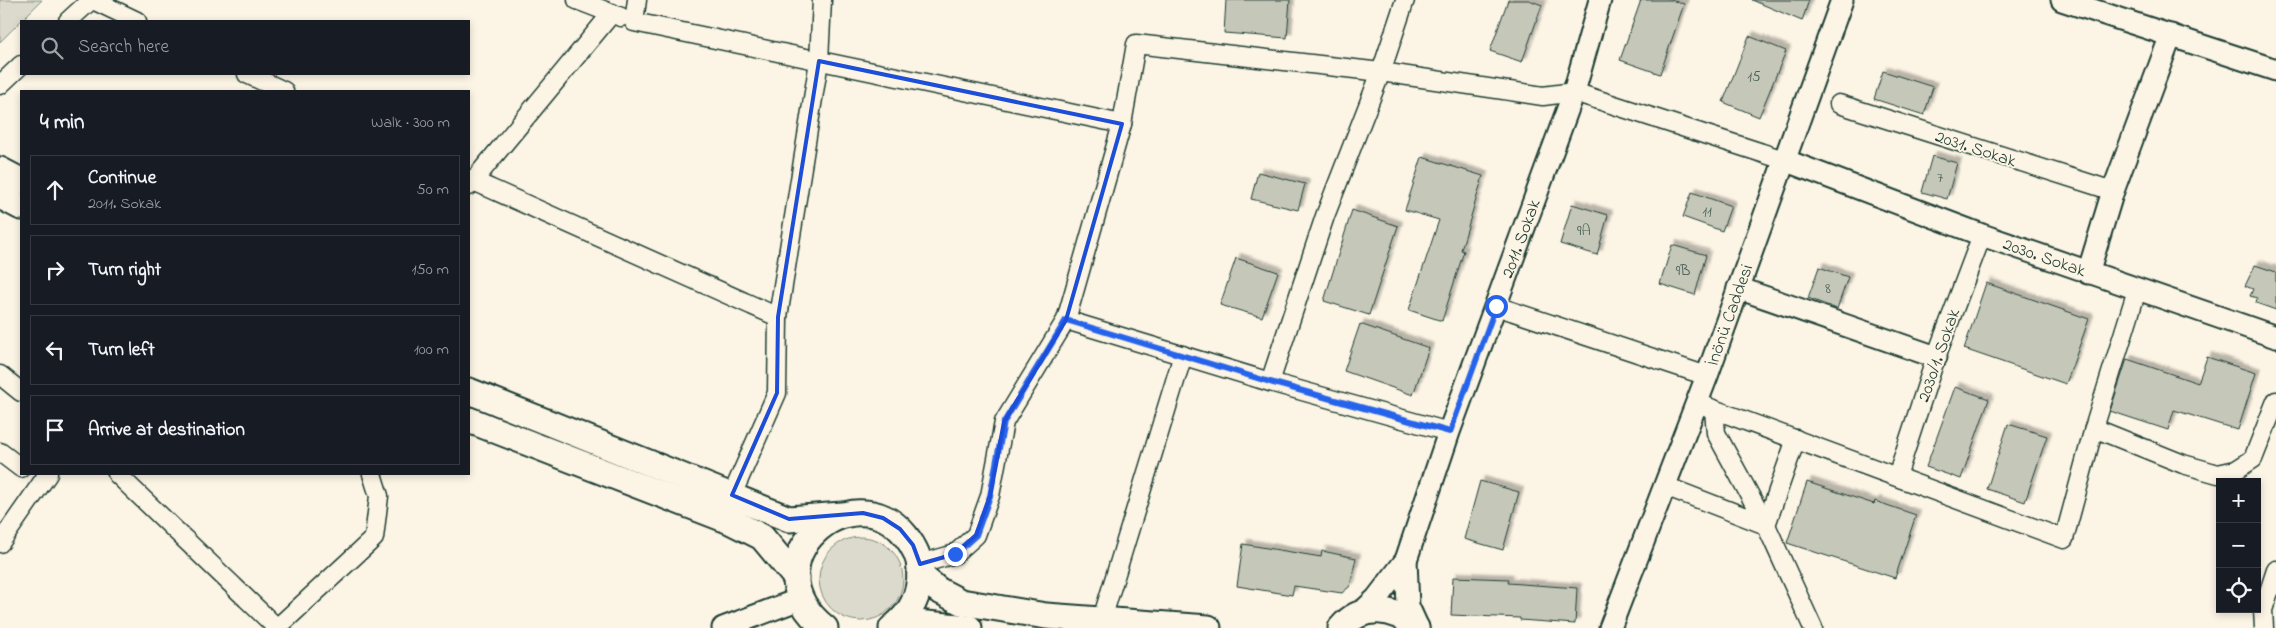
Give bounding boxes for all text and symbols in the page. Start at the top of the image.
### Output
search box [20,20,470,75]
icon: search [38,34,66,62]
text: Search here [78,34,169,61]
house number: 15 [1747,66,1761,88]
text: 4 min [40,108,84,138]
text: Walk · 300 m [371,111,450,135]
street label: 2031. Sokak [1931,125,2019,175]
text: Continue [88,165,156,192]
house number: 7 [1937,167,1943,189]
icon: ahead [41,176,69,204]
text: 50 m [417,178,449,202]
text: 2011. Sokak [88,192,161,216]
street label: 2011. Sokak [1496,196,1548,282]
house number: 11 [1702,201,1712,223]
house number: 9A [1577,220,1591,242]
street label: 2030. Sokak [1999,232,2089,285]
icon: right [41,256,69,284]
text: Turn right [88,257,161,284]
text: 150 m [411,258,449,282]
house number: 9B [1676,260,1690,282]
street label: İnönü Caddesi [1701,261,1761,370]
house number: 8 [1825,278,1831,300]
route start [1485,295,1508,318]
street label: 2030/1. Sokak [1912,305,1968,406]
icon: left [41,336,69,364]
text: Turn left [88,337,155,364]
text: 100 m [414,338,449,362]
icon: arrive [41,416,69,444]
text: Arrive at destination [88,417,245,444]
map controls [2216,478,2261,613]
button: + [2216,478,2261,523]
button: − [2216,523,2261,568]
route end [944,543,967,566]
button: locate [2216,568,2261,613]

